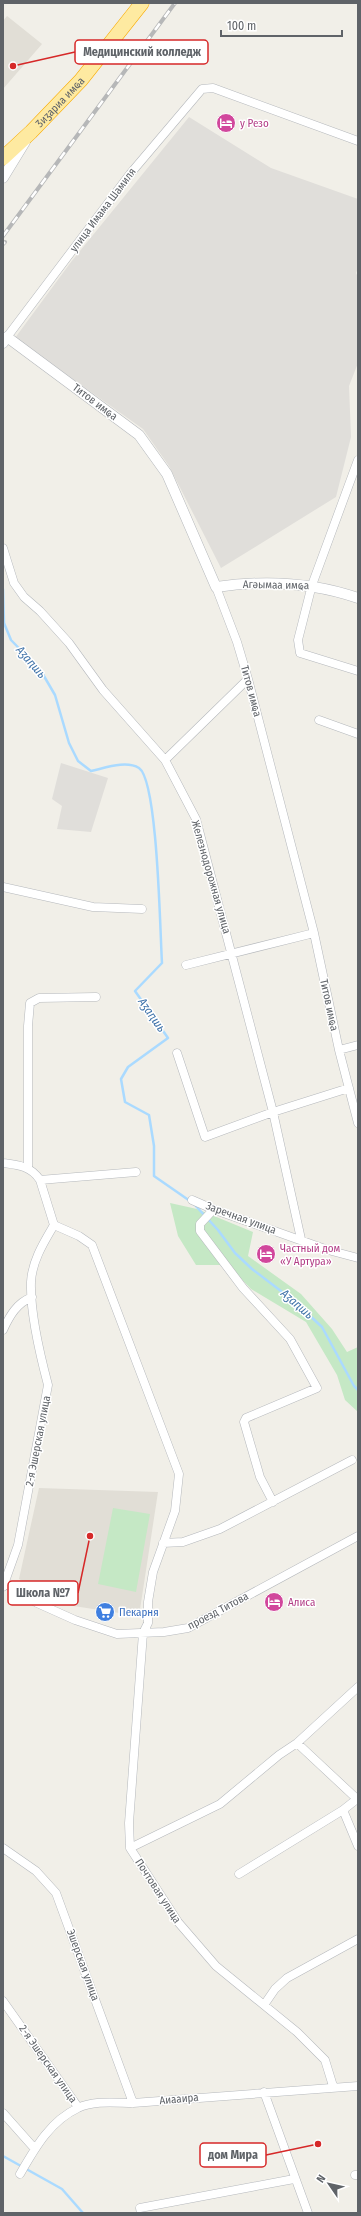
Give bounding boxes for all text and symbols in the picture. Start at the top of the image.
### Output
scale bar [221,12,342,38]
text: 100 m [227,19,256,33]
callout: Медицинский колледж [75,40,208,64]
text: Медицинский колледж [83,45,202,59]
street label: Ӡиӡариа имҩа [33,74,87,130]
hotel icon: у Резо [215,112,237,134]
place label: у Резо [240,117,269,130]
street label: улица Имама Шамиля [67,165,139,255]
street label: Титов имҩа [70,381,120,423]
street label: Агәымаа имҩа [243,578,309,592]
water label: Аӡаԥшь [12,642,49,681]
street label: Титов имҩа [238,664,264,718]
street label: Железнодорожная улица [189,819,233,935]
street label: Титов имҩа [317,978,341,1032]
water label: Аӡаԥшь [135,994,169,1035]
street label: Заречная улица [204,1199,278,1237]
place label: Частный дом «У Артура» [280,1242,341,1268]
hotel icon: Частный дом «У Артура» [255,1243,277,1265]
water label: Аӡаԥшь [277,1285,316,1322]
street label: 2-я Эшерская улица [23,1395,53,1487]
callout: Школа №7 [8,1581,78,1605]
text: Школа №7 [16,1586,70,1600]
street label: проезд Титова [185,1590,251,1632]
hotel icon: Алиса [263,1591,285,1613]
place label: Алиса [288,1596,315,1609]
supermarket icon: Пекарня [94,1601,116,1623]
place label: Пекарня [119,1606,159,1619]
street label: Почтовая улица [132,1856,184,1926]
street label: Эшерская улица [64,1927,102,2003]
street label: 2-я Эшерская улица [16,2023,80,2105]
street label: Аиааира [159,2091,199,2107]
callout: дом Мира [200,2143,266,2167]
text: дом Мира [207,2148,258,2162]
north arrow [309,2164,349,2204]
text: N [314,2172,328,2185]

